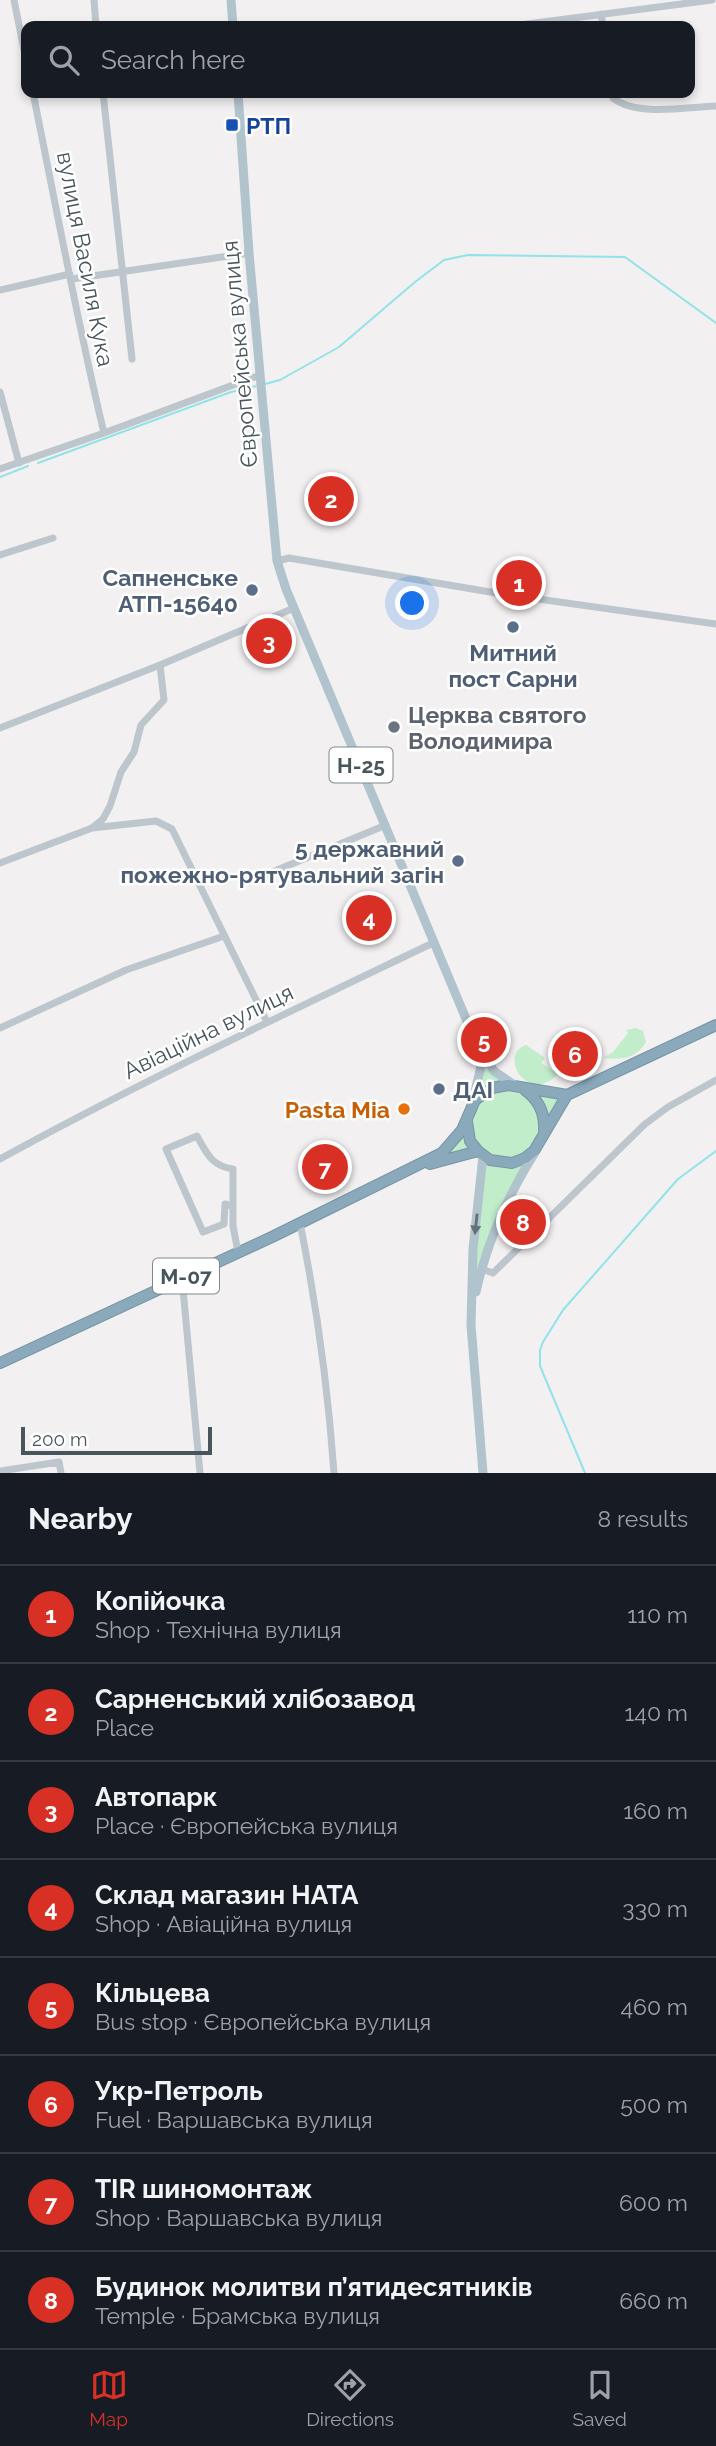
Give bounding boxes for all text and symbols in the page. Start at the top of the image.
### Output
search box [21,21,695,98]
icon: search [45,41,83,79]
text: Search here [101,45,245,75]
place label: РТП [246,112,291,139]
marker: РТП [224,117,240,133]
street label: вулиця Василя Кука [52,149,120,369]
street label: Європейська вулиця [216,239,262,469]
pin: 2 [308,473,354,525]
pin: 1 [496,557,542,609]
place label: Сапненське АТП-15640 [102,564,238,617]
marker: Сапненське АТП-15640 [244,582,260,598]
your location [395,586,429,620]
pin: 3 [246,615,292,667]
marker: Митний пост Сарни [505,619,521,635]
place label: Митний пост Сарни [448,639,578,692]
place label: Церква святого Володимира [408,701,587,754]
marker: Церква святого Володимира [386,719,402,735]
road number: Н-25 [330,748,392,782]
place label: 5 державний пожежно-рятувальний загін [121,835,444,888]
marker: 5 державний пожежно-рятувальний загін [450,853,466,869]
pin: 4 [346,892,392,944]
street label: Авіаційна вулиця [119,978,297,1084]
pin: 5 [461,1014,507,1066]
pin: 6 [552,1028,598,1080]
place label: ДАІ [453,1076,493,1103]
marker: ДАІ [431,1081,447,1097]
place label: Pasta Mia [285,1096,390,1123]
marker: Pasta Mia [396,1101,412,1117]
pin: 7 [302,1141,348,1193]
pin: 8 [500,1196,546,1248]
one-way arrow [470,1213,481,1235]
road number: М-07 [153,1258,219,1294]
scale bar [21,1424,212,1456]
text: 200 m [32,1428,87,1450]
text: Nearby [28,1501,132,1536]
text: 8 results [597,1505,688,1532]
text: Копійочка [95,1586,225,1616]
text: 1 [45,1601,57,1628]
text: 110 m [627,1601,688,1628]
text: Shop · Технічна вулиця [95,1616,342,1643]
text: Сарненський хлібозавод [95,1684,415,1714]
text: 2 [45,1699,57,1726]
text: 140 m [625,1699,688,1726]
text: Place [95,1714,154,1741]
text: Автопарк [95,1782,218,1812]
text: 3 [45,1797,57,1824]
text: 160 m [623,1797,688,1824]
text: Place · Європейська вулиця [95,1812,398,1839]
text: Склад магазин НАТА [95,1880,358,1910]
text: 4 [44,1895,58,1922]
text: 330 m [622,1895,688,1922]
text: Shop · Авіаційна вулиця [95,1910,352,1937]
text: Кільцева [95,1978,210,2008]
text: 5 [45,1993,57,2020]
text: 460 m [620,1993,688,2020]
text: Bus stop · Європейська вулиця [95,2008,431,2035]
text: Укр-Петроль [95,2076,263,2106]
text: 6 [44,2091,58,2118]
text: 500 m [620,2091,688,2118]
text: Fuel · Варшавська вулиця [95,2106,373,2133]
text: TIR шиномонтаж [95,2174,312,2204]
text: 7 [45,2189,57,2216]
text: 600 m [619,2189,688,2216]
text: Shop · Варшавська вулиця [95,2204,382,2231]
text: Будинок молитви п’ятидесятників [95,2272,533,2302]
text: 8 [44,2287,58,2314]
text: 660 m [619,2287,688,2314]
text: Temple · Брамська вулиця [95,2302,380,2329]
tab: Map [89,2366,128,2430]
tab: Directions [306,2366,394,2430]
tab: Saved [572,2366,627,2430]

